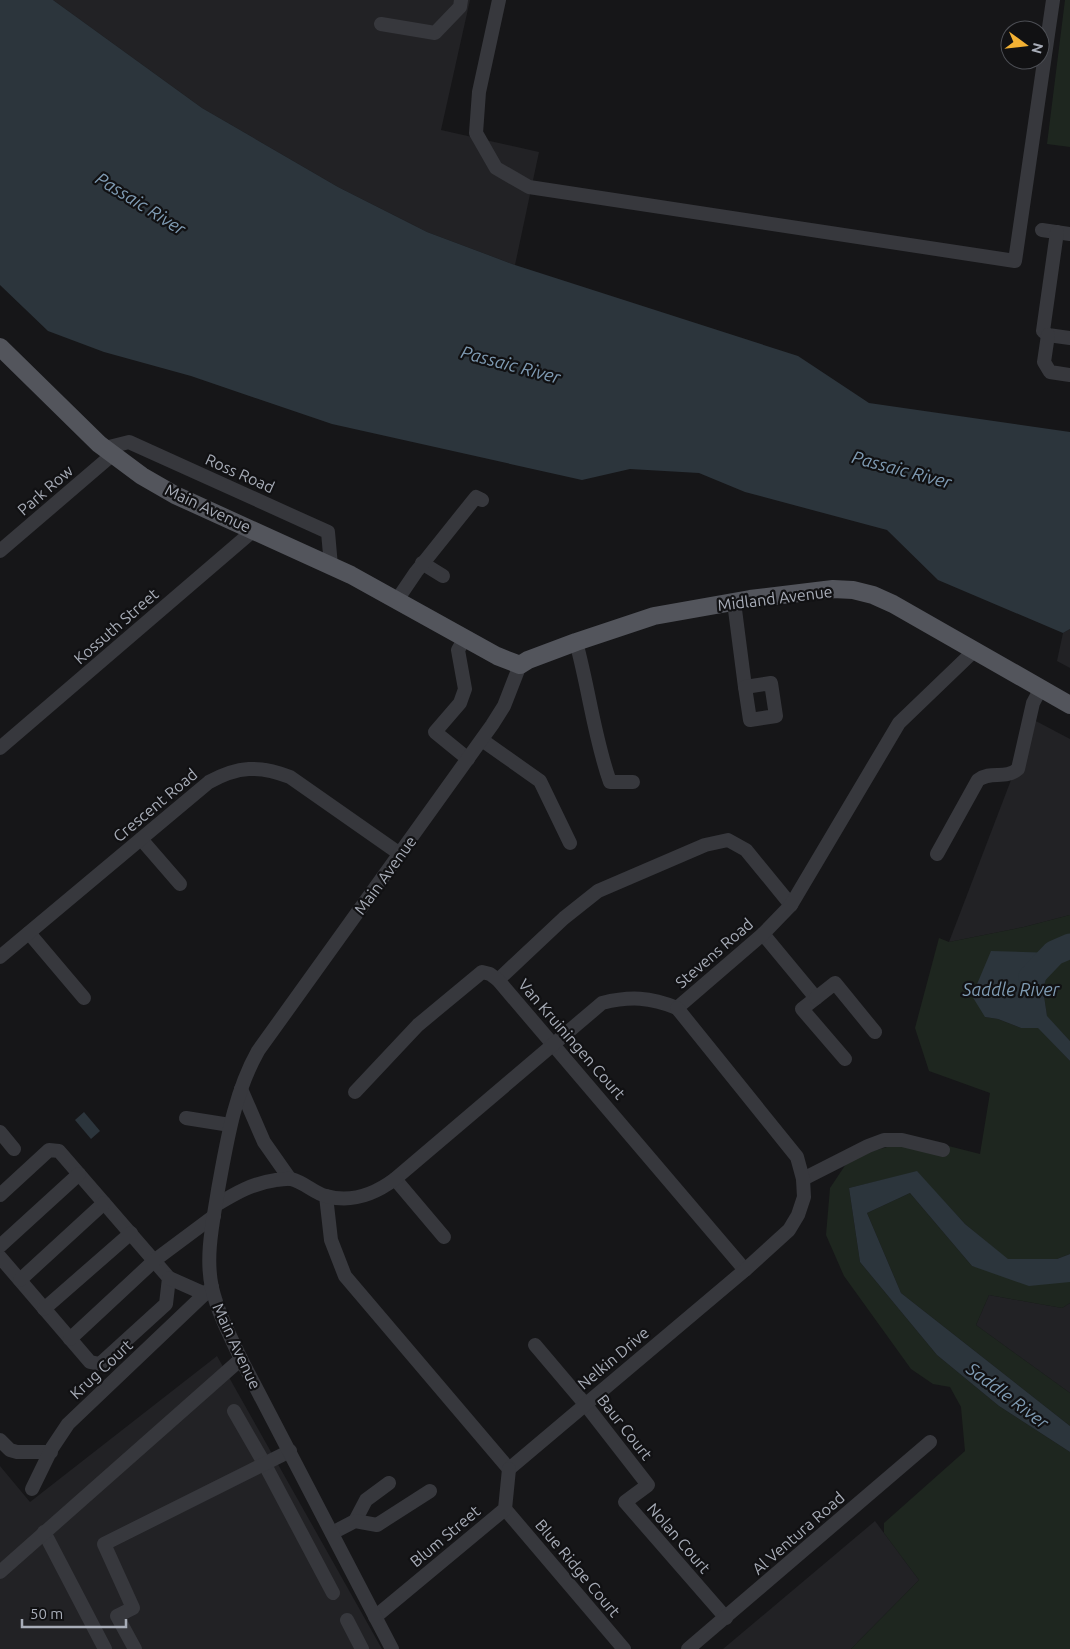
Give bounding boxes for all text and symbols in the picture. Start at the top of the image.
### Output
north arrow [1000,20,1050,70]
text: N [1028,41,1047,55]
water label: Passaic River [92,167,191,239]
water label: Passaic River [459,341,564,387]
water label: Passaic River [850,446,955,492]
street label: Ross Road [203,450,277,496]
street label: Park Row [14,461,77,519]
street label: Main Avenue [162,480,254,536]
street label: Midland Avenue [716,582,834,614]
street label: Kossuth Street [70,584,162,667]
street label: Crescent Road [109,765,201,845]
street label: Main Avenue [350,832,420,918]
street label: Stevens Road [672,914,756,992]
street label: Van Kruiningen Court [515,975,630,1103]
water label: Saddle River [961,979,1061,999]
street label: Main Avenue [209,1300,265,1392]
street label: Nelkin Drive [574,1323,652,1393]
street label: Krug Court [66,1335,136,1402]
water label: Saddle River [962,1357,1054,1433]
street label: Baur Court [594,1391,657,1464]
street label: Al Ventura Road [748,1488,848,1578]
street label: Nolan Court [644,1499,715,1577]
street label: Blum Street [406,1501,484,1570]
street label: Blue Ridge Court [532,1516,624,1621]
scale bar [22,1596,126,1628]
text: 50 m [30,1605,63,1622]

